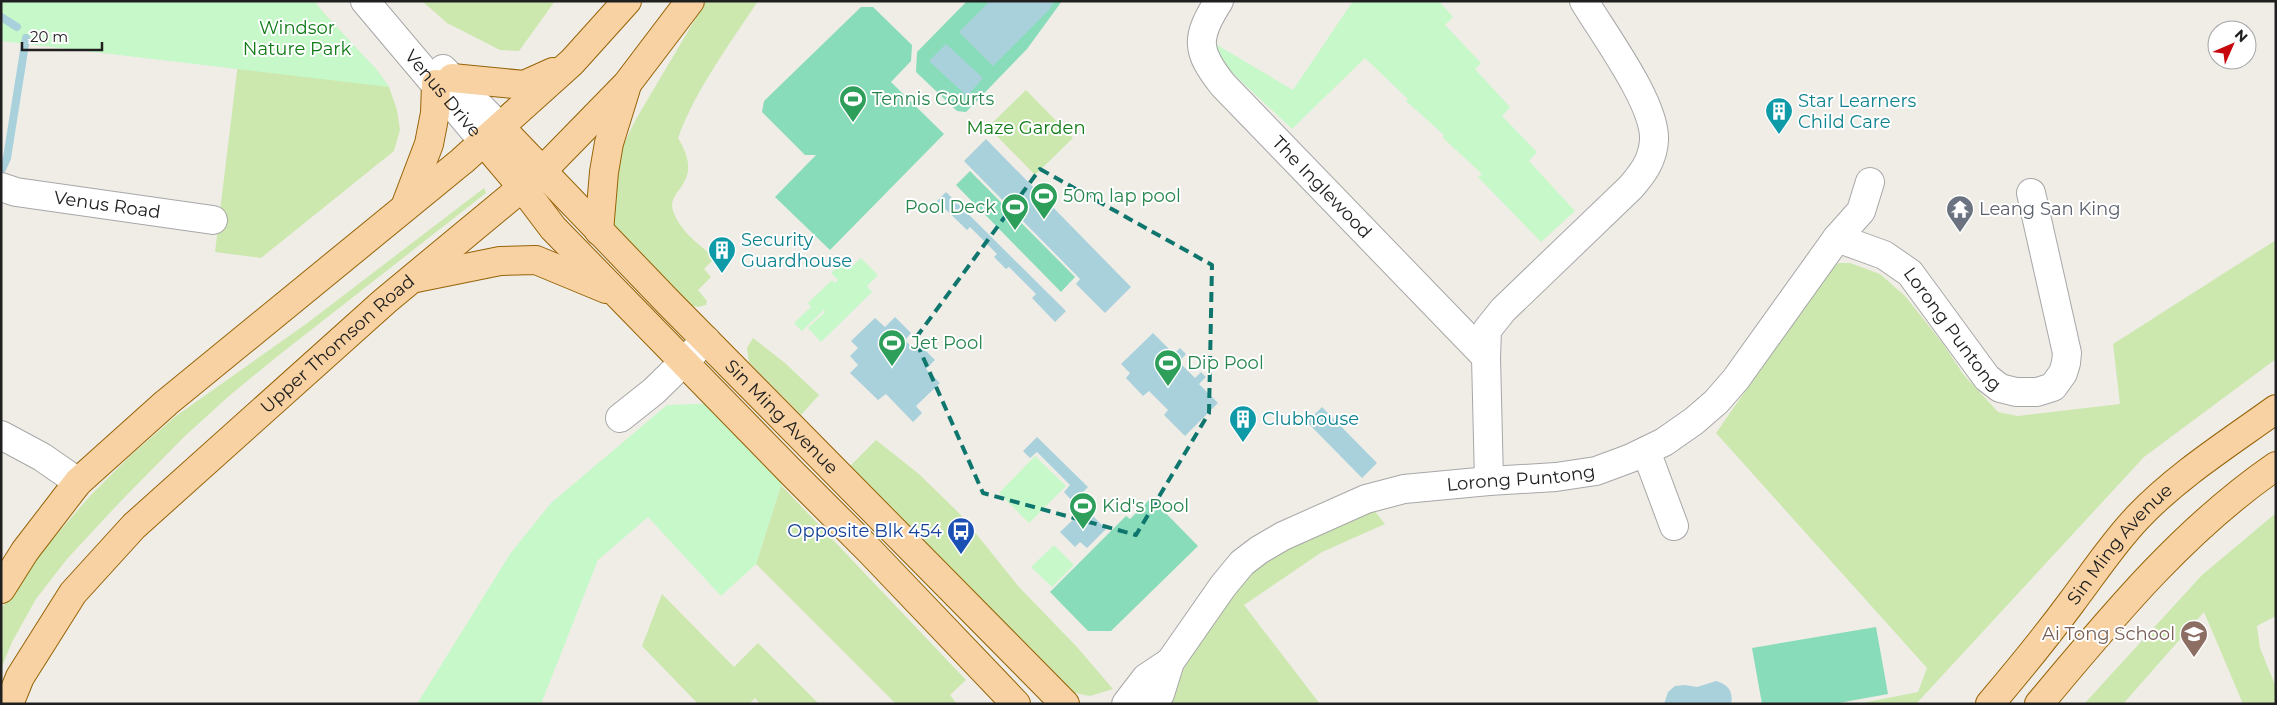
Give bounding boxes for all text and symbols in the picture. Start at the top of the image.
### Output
park label: Windsor Nature Park [243,17,351,60]
scale bar [22,20,102,52]
north arrow [2207,20,2257,70]
text: N [2231,25,2252,46]
text: 20 m [30,27,68,46]
street label: Venus Drive [400,45,486,142]
sports icon: Tennis Courts [838,84,868,123]
place label: Tennis Courts [872,88,994,110]
place label: Star Learners Child Care [1798,90,1917,133]
building icon: Star Learners Child Care [1764,96,1794,135]
park label: Maze Garden [966,117,1086,139]
street label: The Inglewood [1267,131,1376,243]
sports icon: 50m lap pool [1029,181,1059,220]
place label: 50m lap pool [1063,185,1181,207]
street label: Venus Road [53,187,162,223]
sports icon: Pool Deck [1000,192,1030,231]
temple icon: Leang San King [1945,194,1975,233]
place label: Pool Deck [905,196,996,218]
place label: Leang San King [1979,198,2121,220]
place label: Security Guardhouse [741,229,852,272]
building icon: Security Guardhouse [707,235,737,274]
street label: Lorong Puntong [1899,263,2005,396]
street label: Upper Thomson Road [256,270,419,418]
sports icon: Jet Pool [877,328,907,367]
place label: Jet Pool [910,332,983,354]
sports icon: Dip Pool [1153,348,1183,387]
place label: Dip Pool [1187,352,1264,374]
street label: Sin Ming Avenue [720,355,843,479]
building icon: Clubhouse [1228,404,1258,443]
place label: Clubhouse [1262,408,1359,430]
street label: Lorong Puntong [1446,460,1597,496]
street label: Sin Ming Avenue [2062,479,2177,609]
sports icon: Kid's Pool [1068,491,1098,530]
place label: Kid's Pool [1102,495,1189,517]
bus stop icon: Opposite Blk 454 [946,516,976,555]
place label: Opposite Blk 454 [787,520,942,542]
school or university icon: Ai Tong School [2179,619,2209,658]
place label: Ai Tong School [2042,623,2175,645]

